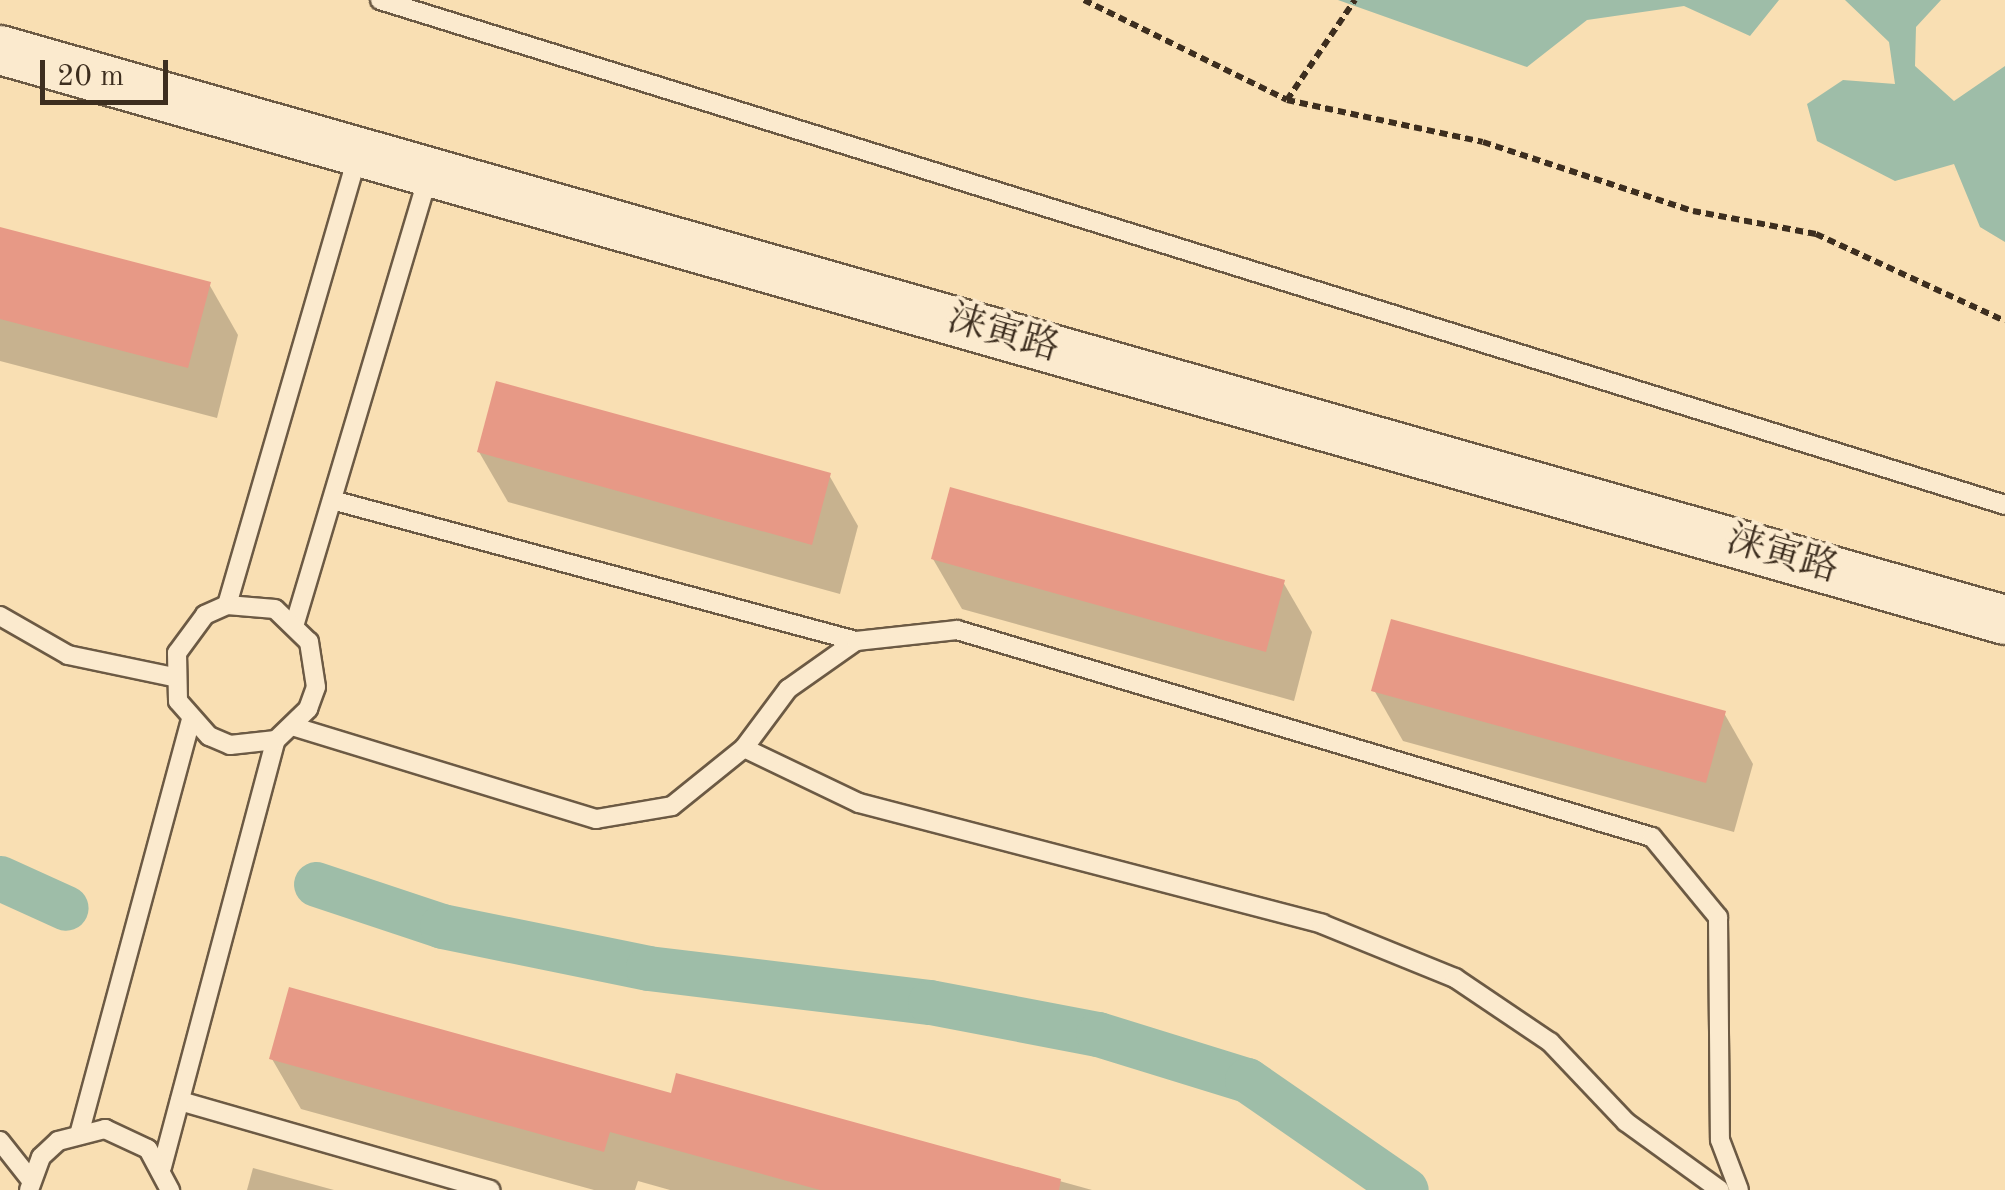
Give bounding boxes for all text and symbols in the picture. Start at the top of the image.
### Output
scale bar [45,40,172,102]
text: 20 m [57,62,124,92]
street label: 涞寅路 [942,297,1064,373]
street label: 涞寅路 [1721,518,1843,594]

